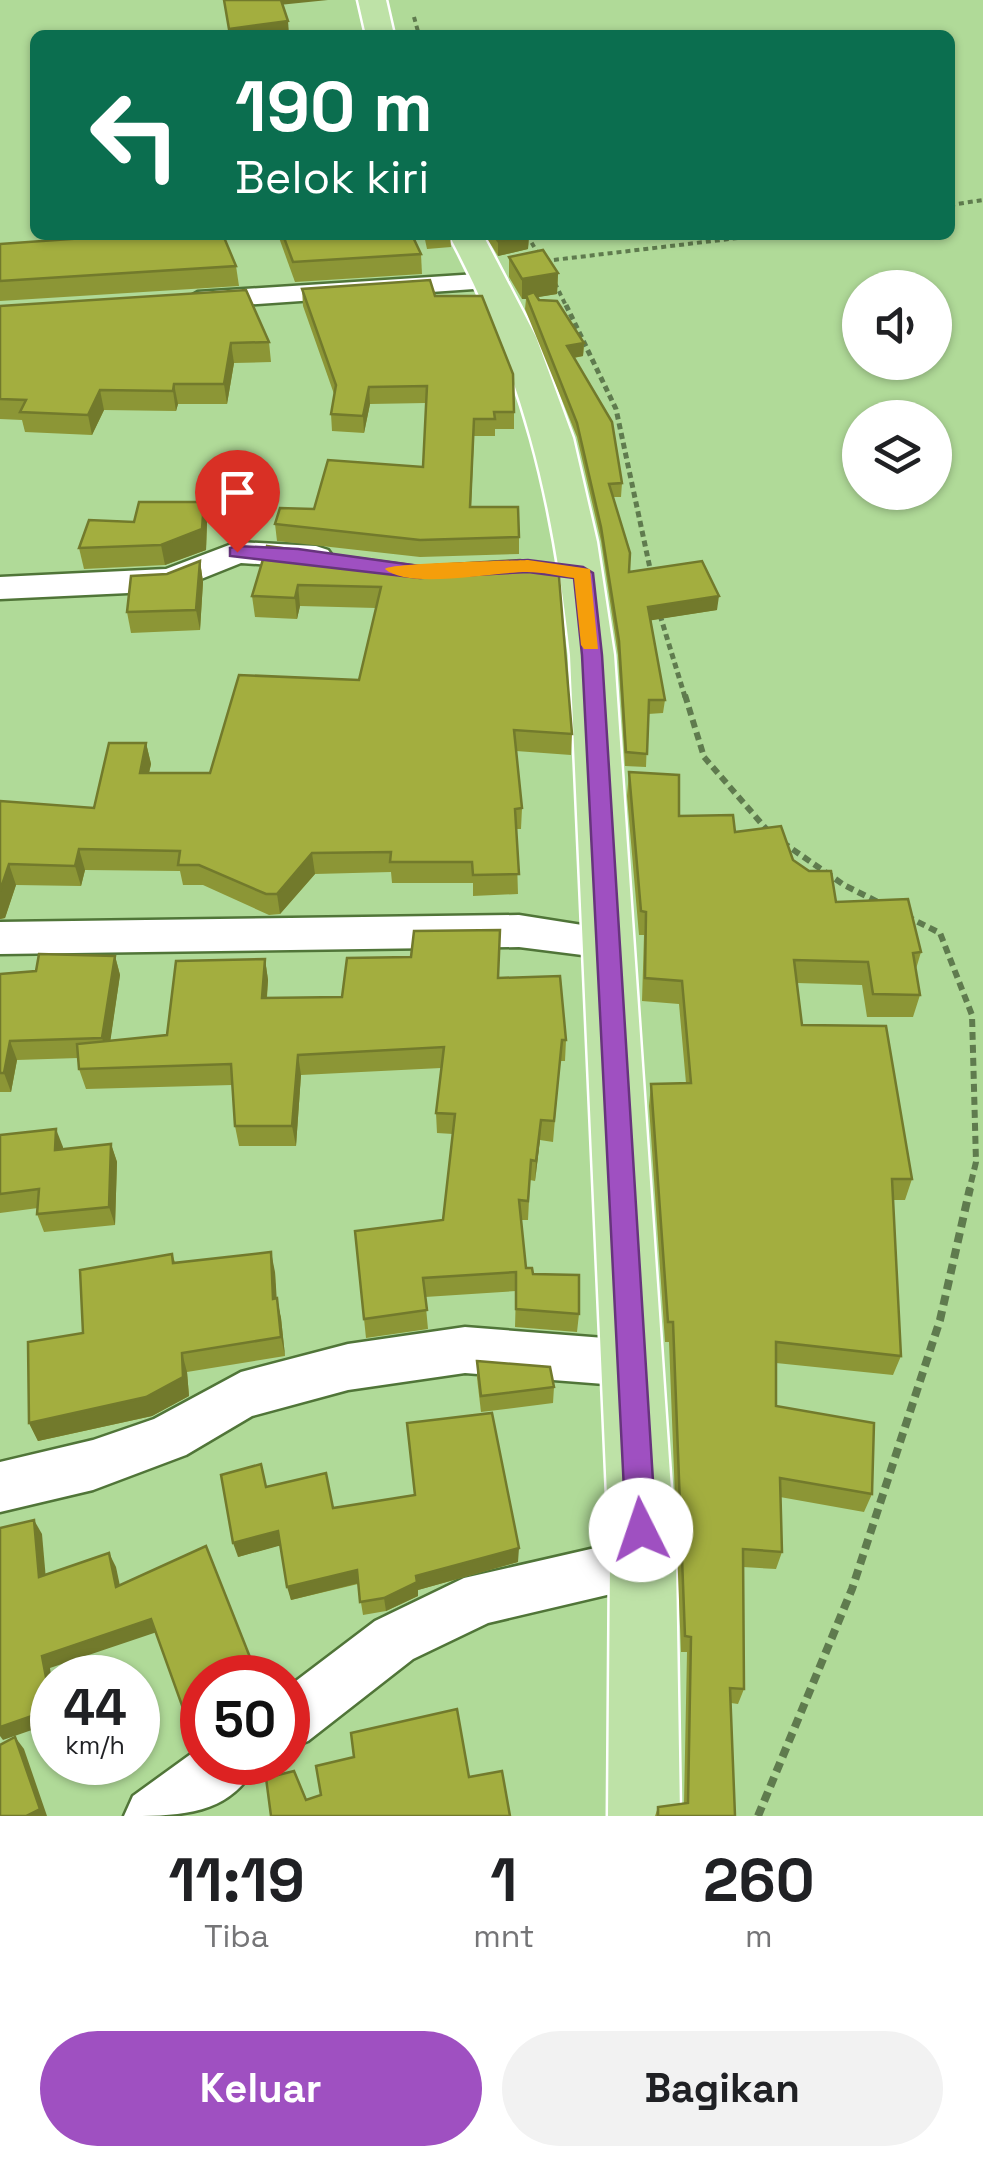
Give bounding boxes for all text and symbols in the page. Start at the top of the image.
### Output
text: 190 m [235,62,433,151]
icon: left [70,70,200,200]
text: Belok kiri [235,149,429,206]
map controls [842,270,952,510]
button: sound [842,270,952,380]
button: layers [842,400,952,510]
pin [195,450,280,553]
icon: arrive [210,465,265,520]
position arrow [589,1478,693,1582]
speed limit sign: 50 [180,1655,310,1785]
text: 44 [63,1676,127,1740]
text: km/h [65,1729,125,1761]
text: 11:19 [168,1842,305,1919]
text: 1 [490,1842,517,1919]
text: 260 [703,1842,815,1919]
text: Tiba [204,1916,269,1956]
text: mnt [473,1916,535,1956]
text: m [745,1916,773,1956]
button: Keluar [40,2031,482,2146]
button: Bagikan [502,2031,943,2146]

